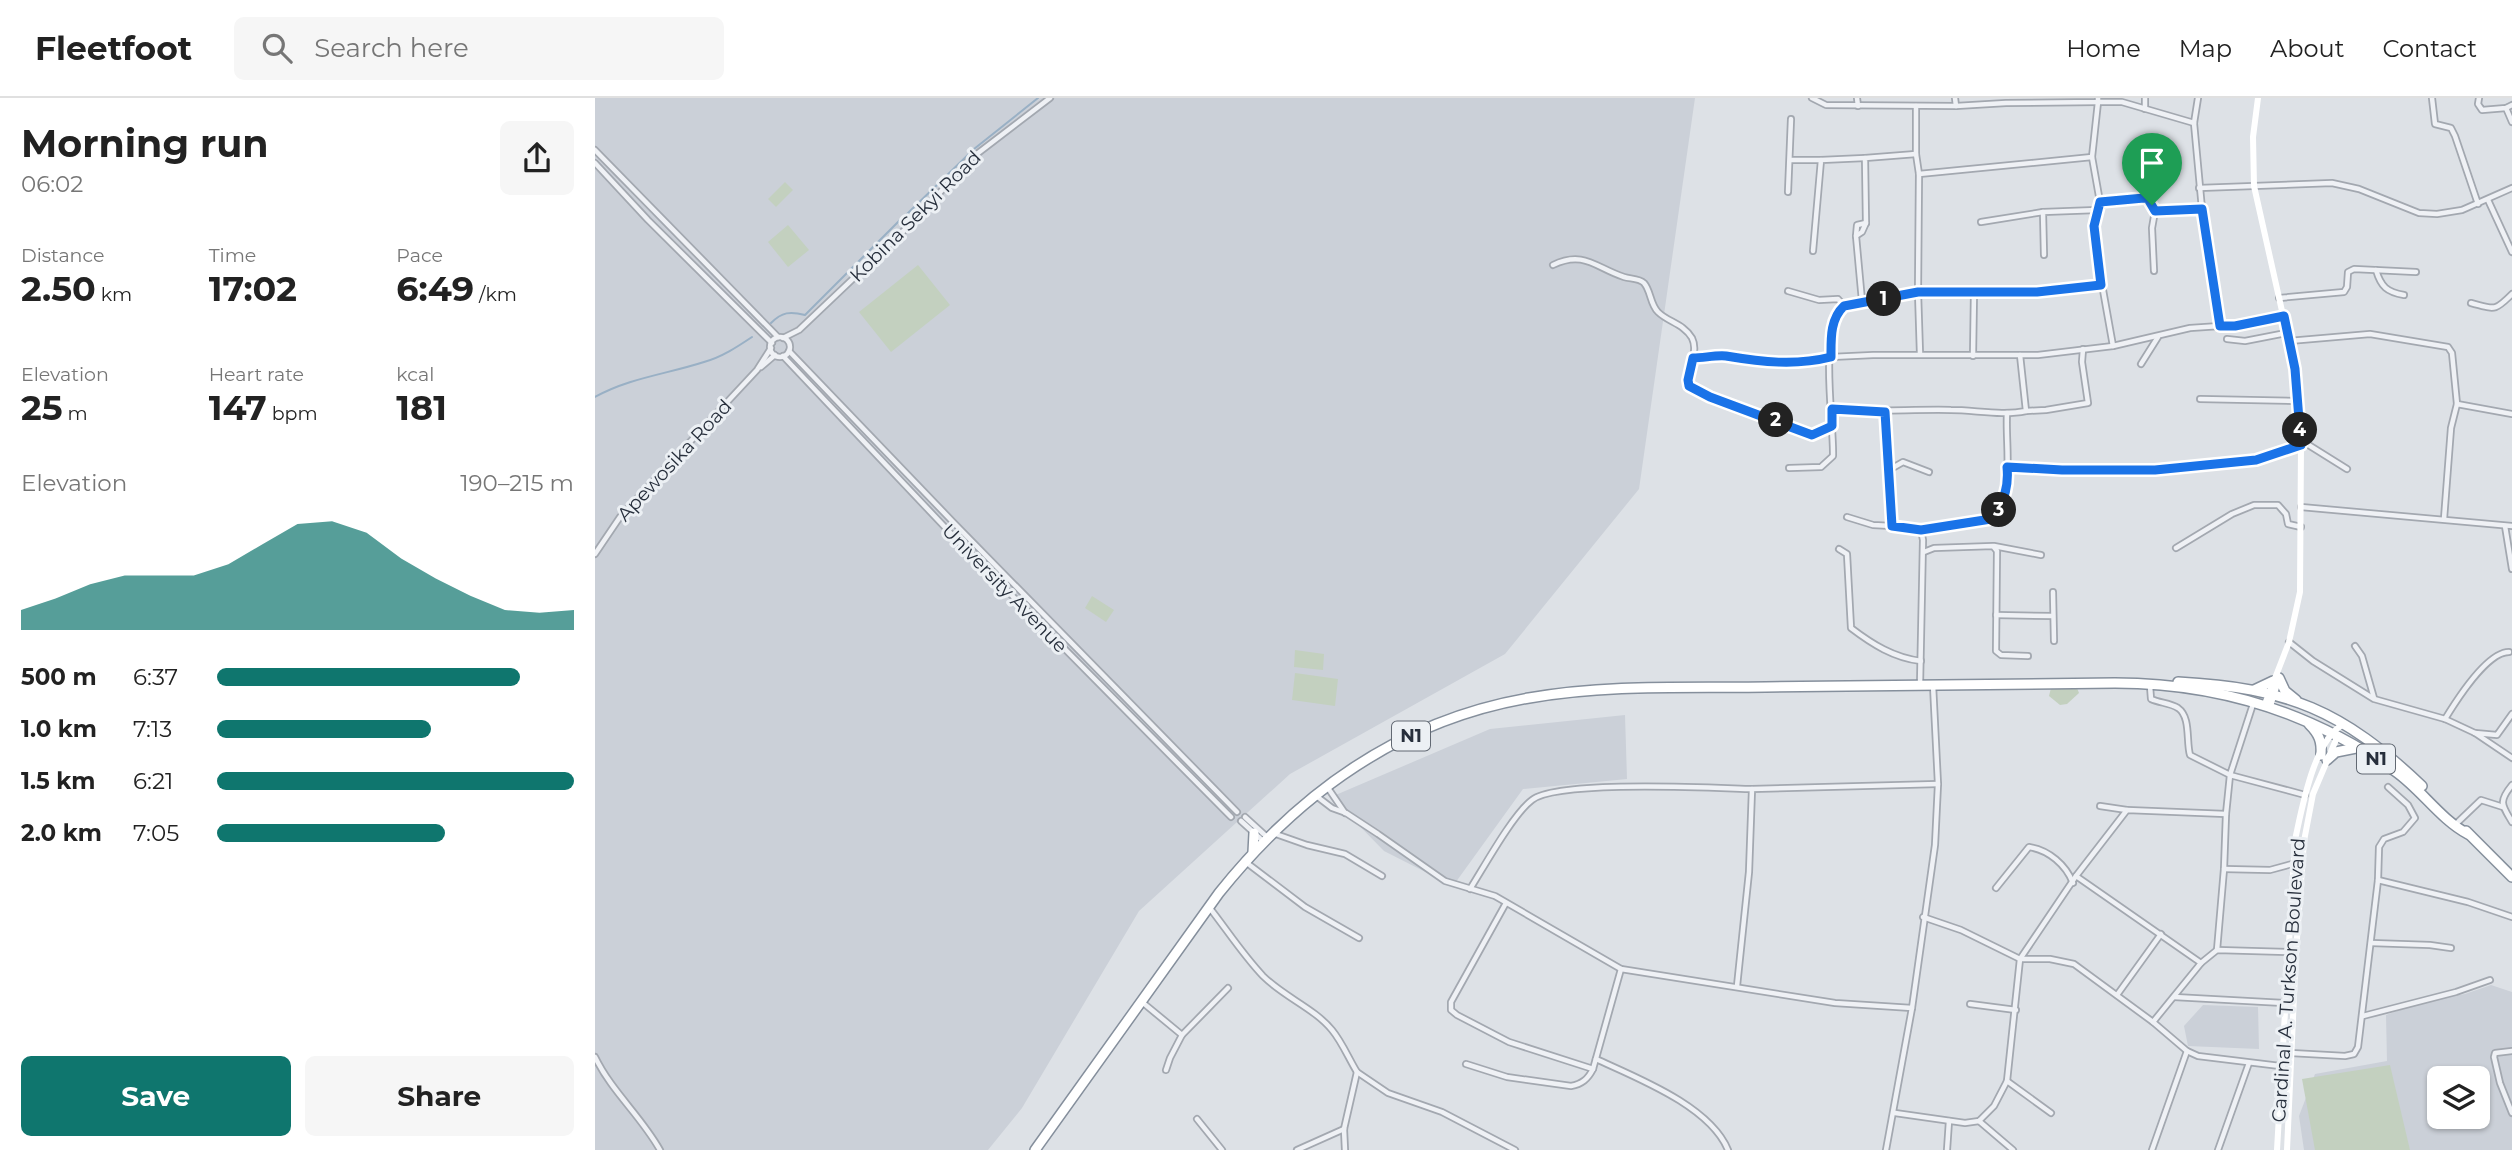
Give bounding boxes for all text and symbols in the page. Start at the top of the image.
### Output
search box [234,17,724,80]
text: Fleetfoot [35,28,192,68]
icon: search [258,29,296,67]
text: Search here [314,32,469,64]
text: Home [2066,34,2141,63]
text: Map [2179,34,2232,63]
text: About [2270,34,2344,63]
text: Contact [2382,34,2477,63]
text: Morning run [21,120,269,167]
button: share [500,121,574,195]
pin [2122,133,2182,205]
icon: arrive [2133,144,2171,182]
street label: Kobina Sekyi Road [845,146,986,287]
text: 06:02 [21,170,83,198]
text: Distance [21,244,104,267]
text: Time [209,244,256,267]
text: Pace [396,244,443,267]
text: 2.50 [21,267,96,310]
text: 17:02 [209,267,297,310]
text: 6:49 [396,267,474,310]
pin: 1 [1867,282,1901,316]
text: km [96,283,132,306]
text: /km [474,283,517,306]
text: 1 [1880,287,1887,310]
text: Elevation [21,363,109,386]
text: Heart rate [209,363,304,386]
text: kcal [396,363,434,386]
text: 25 [21,386,62,429]
text: 147 [209,386,267,429]
text: 181 [396,386,447,429]
street label: Apewosika Road [612,395,736,526]
text: m [62,402,88,425]
text: bpm [267,402,318,425]
pin: 2 [1759,402,1793,438]
text: 2 [1770,408,1781,431]
pin: 4 [2283,412,2317,448]
text: 4 [2293,418,2306,441]
text: Elevation [21,469,127,497]
text: 190–215 m [460,469,574,497]
pin: 3 [1981,492,2017,528]
text: 3 [1993,498,2004,521]
street label: University Avenue [937,519,1072,658]
text: 500 m [21,663,97,691]
text: 6:37 [133,663,178,691]
text: 1.0 km [21,715,97,743]
text: 7:13 [133,715,172,743]
road number: N1 [1392,722,1430,750]
road number: N1 [2357,744,2395,774]
text: 1.5 km [21,767,95,795]
text: 6:21 [133,767,173,795]
text: 2.0 km [21,819,102,847]
text: 7:05 [133,819,179,847]
street label: Cardinal A. Turkson Boulevard [2267,837,2310,1123]
button: Save [21,1056,291,1136]
button: Share [305,1056,574,1136]
map controls [2427,1066,2490,1129]
button: layers [2427,1066,2490,1129]

